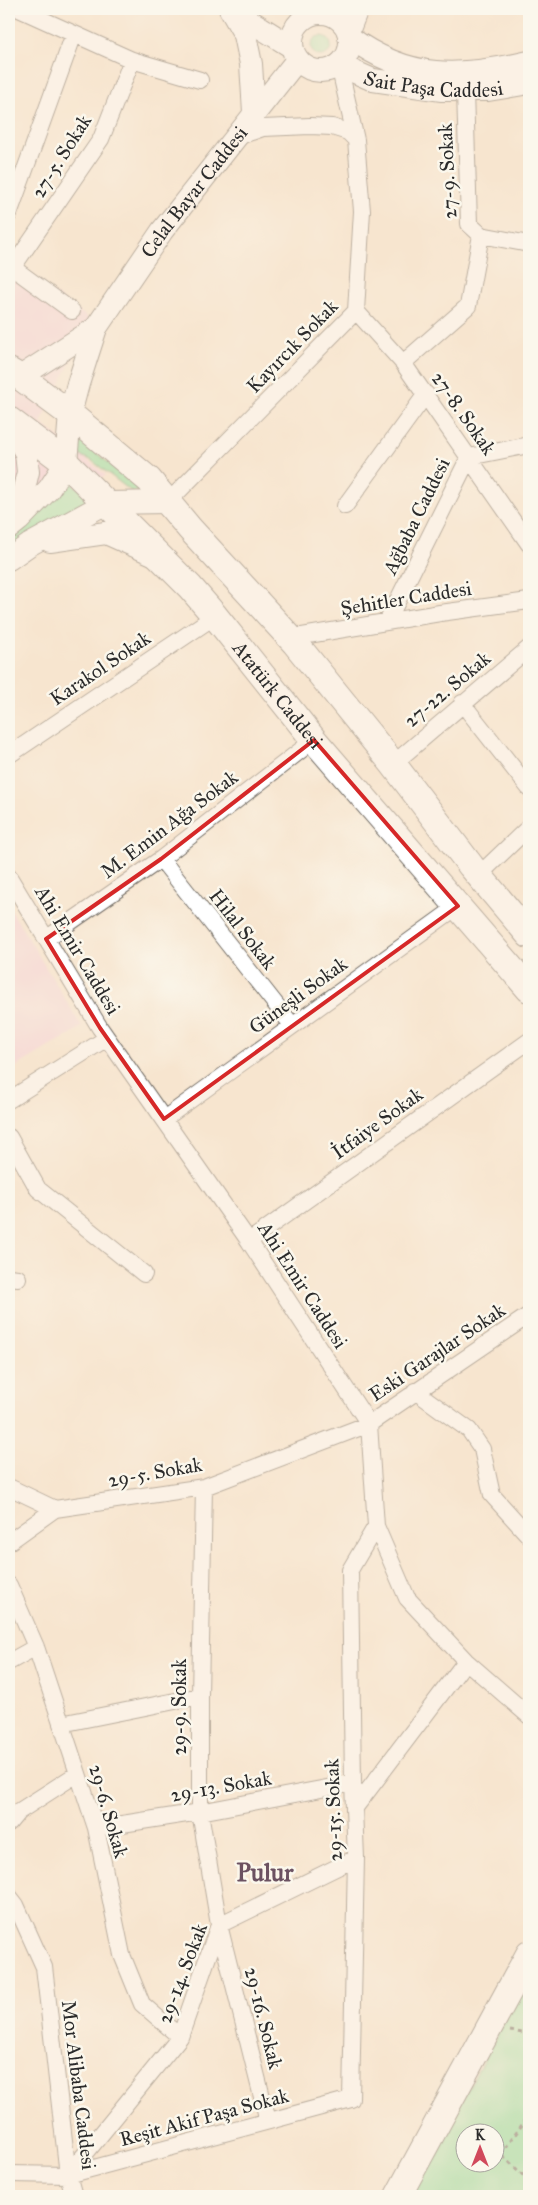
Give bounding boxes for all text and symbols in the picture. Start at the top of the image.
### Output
street label: Sait Paşa Caddesi [360,65,505,102]
street label: 27-5. Sokak [26,109,96,202]
street label: Celal Bayar Caddesi [136,121,253,262]
street label: 27-9. Sokak [432,122,461,220]
street label: Kayırcık Sokak [241,294,343,398]
street label: 27-8. Sokak [427,367,502,460]
street label: Ağbaba Caddesi [377,453,456,580]
street label: Şehitler Caddesi [339,576,474,620]
street label: Karakol Sokak [45,625,155,710]
street label: Atatürk Caddesi [227,635,328,754]
street label: 27-22. Sokak [399,645,496,732]
street label: M. Emin Ağa Sokak [96,764,243,884]
street label: Ahi Emir Caddesi [30,880,126,1019]
street label: Hilal Sokak [204,884,282,974]
street label: Güneşli Sokak [244,951,352,1039]
street label: İtfaiye Sokak [326,1081,428,1164]
street label: Ahi Emir Caddesi [253,1216,353,1353]
street label: Eski Garajlar Sokak [364,1297,510,1406]
street label: 29-5. Sokak [106,1452,204,1492]
street label: 29-9. Sokak [167,1658,191,1755]
street label: 29-15. Sokak [319,1758,347,1862]
street label: 29-6. Sokak [84,1761,134,1861]
street label: 29-13. Sokak [169,1765,274,1807]
district label: Pulur [237,1857,294,1888]
street label: 29-14. Sokak [152,1919,212,2027]
street label: 29-16. Sokak [240,1965,288,2072]
street label: Mor Alibaba Caddesi [57,1999,101,2172]
street label: Reşit Akif Paşa Sokak [117,2083,292,2151]
north arrow [456,2122,506,2172]
text: K [475,2127,486,2144]

